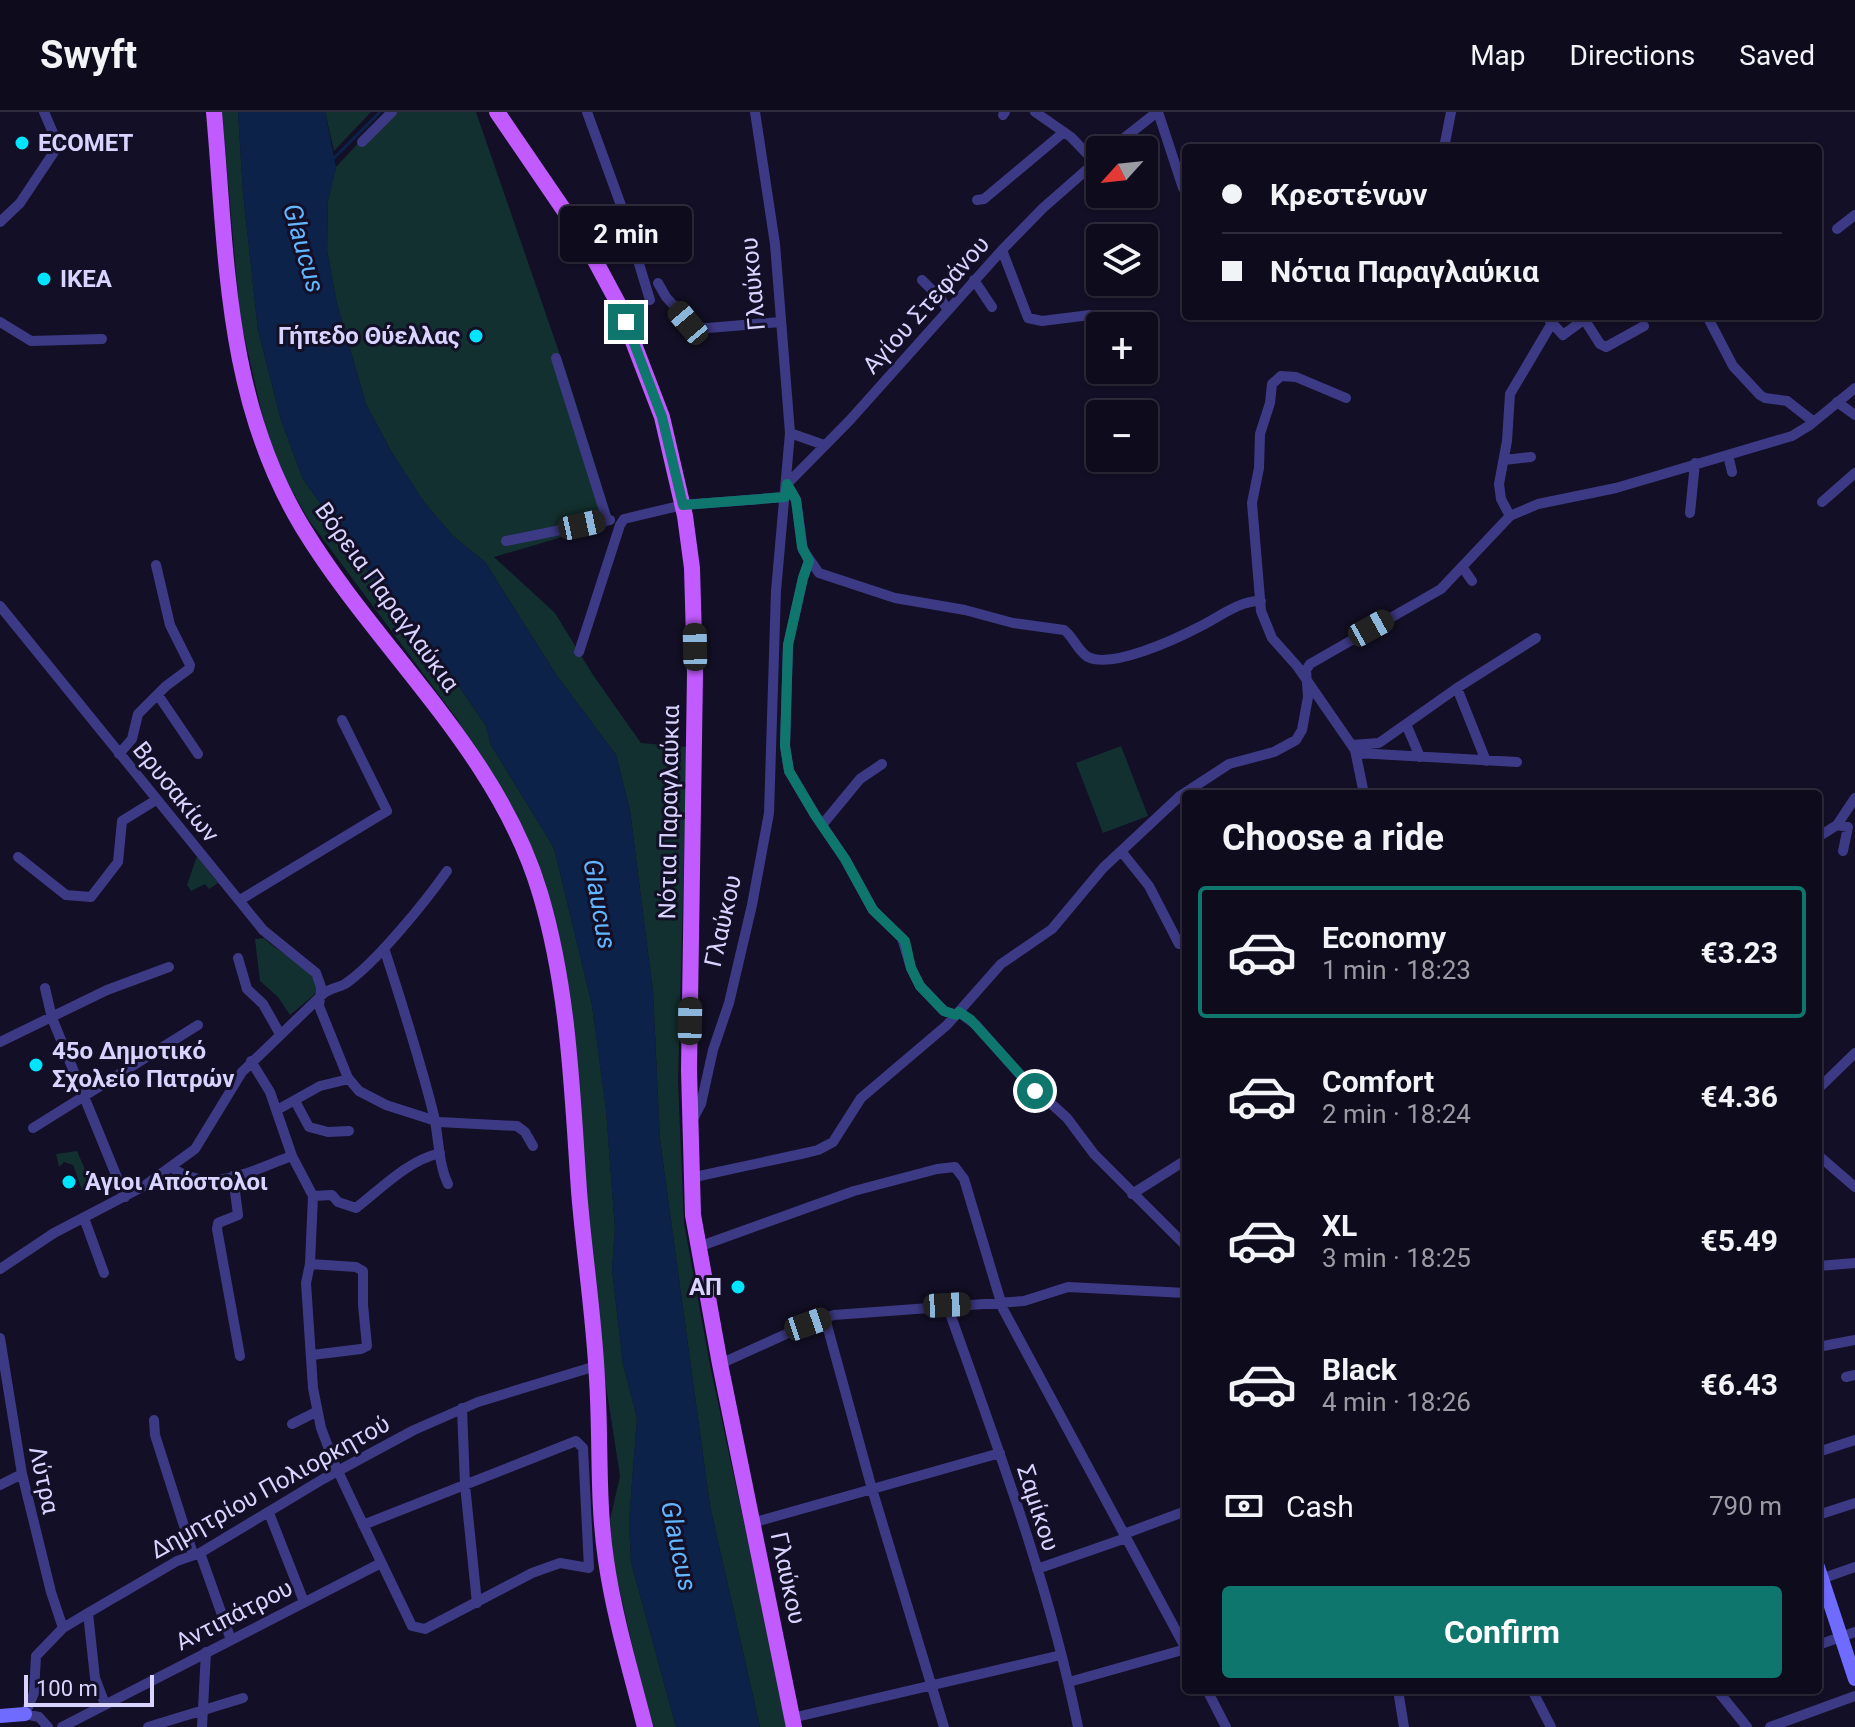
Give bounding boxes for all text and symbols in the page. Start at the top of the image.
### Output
text: Swyft [40,33,137,77]
text: Map [1470,39,1526,72]
text: Directions [1570,39,1695,72]
text: Saved [1739,39,1815,72]
place label: ECOMET [38,129,133,157]
marker: ECOMET [13,134,31,152]
north arrow [1086,136,1158,208]
map controls [1086,136,1158,472]
text: Κρεστένων [1270,177,1427,212]
water label: Glaucus [277,200,331,296]
callout: 2 min [560,206,692,262]
text: 2 min [593,219,659,249]
button: layers [1086,224,1158,296]
street label: Αγίου Στεφάνου [857,230,995,380]
street label: Γλαύκου [735,236,771,332]
text: Νότια Παραγλαύκια [1270,254,1539,289]
place label: IKEA [60,265,113,293]
marker: IKEA [35,270,53,288]
car [663,297,713,349]
route end [608,304,644,340]
button: + [1086,312,1158,384]
place label: Γήπεδο Θύελλας [278,322,460,350]
marker: Γήπεδο Θύελλας [467,327,485,345]
button: − [1086,400,1158,472]
street label: Βόρεια Παραγλαύκια [309,497,465,697]
car [556,508,608,542]
car [1344,606,1398,650]
car [683,623,707,671]
street label: Νότια Παραγλαύκια [653,704,685,920]
street label: Βρυσακίων [127,736,225,848]
text: Choose a ride [1222,817,1444,859]
water label: Glaucus [577,857,623,951]
street label: Γλαύκου [699,872,747,970]
icon: car [1226,916,1298,988]
text: Economy [1322,920,1446,955]
text: €3.23 [1700,935,1778,970]
text: 1 min · 18:23 [1322,955,1471,985]
car [678,997,702,1045]
place label: 45ο Δημοτικό Σχολείο Πατρών [52,1037,234,1093]
marker: 45ο Δημοτικό Σχολείο Πατρών [27,1056,45,1074]
icon: car [1226,1060,1298,1132]
text: Comfort [1322,1064,1434,1099]
route start [1017,1073,1053,1109]
text: €4.36 [1700,1079,1778,1114]
text: 2 min · 18:24 [1322,1099,1471,1129]
place label: Άγιοι Απόστολοι [85,1168,268,1196]
marker: Άγιοι Απόστολοι [60,1173,78,1191]
icon: car [1226,1204,1298,1276]
text: XL [1322,1208,1357,1243]
text: €5.49 [1700,1223,1778,1258]
text: 3 min · 18:25 [1322,1243,1471,1273]
place label: ΑΠ [689,1273,722,1301]
marker: ΑΠ [729,1278,747,1296]
car [922,1292,972,1318]
car [781,1305,835,1343]
icon: car [1226,1348,1298,1420]
text: Black [1322,1352,1397,1387]
text: €6.43 [1700,1367,1778,1402]
text: 4 min · 18:26 [1322,1387,1471,1417]
street label: Δημητρίου Πολιορκητού [145,1409,395,1565]
street label: Λύτρα [23,1444,65,1517]
street label: Σαμίκου [1011,1461,1065,1555]
icon: cash [1222,1484,1266,1528]
text: Cash [1286,1489,1354,1524]
text: 790 m [1709,1491,1782,1521]
water label: Glaucus [655,1498,703,1594]
street label: Γλαύκου [765,1529,811,1627]
street label: Αντιπάτρου [171,1574,297,1656]
button: Confirm [1222,1586,1782,1678]
scale bar [24,1671,154,1707]
text: 100 m [36,1676,98,1701]

